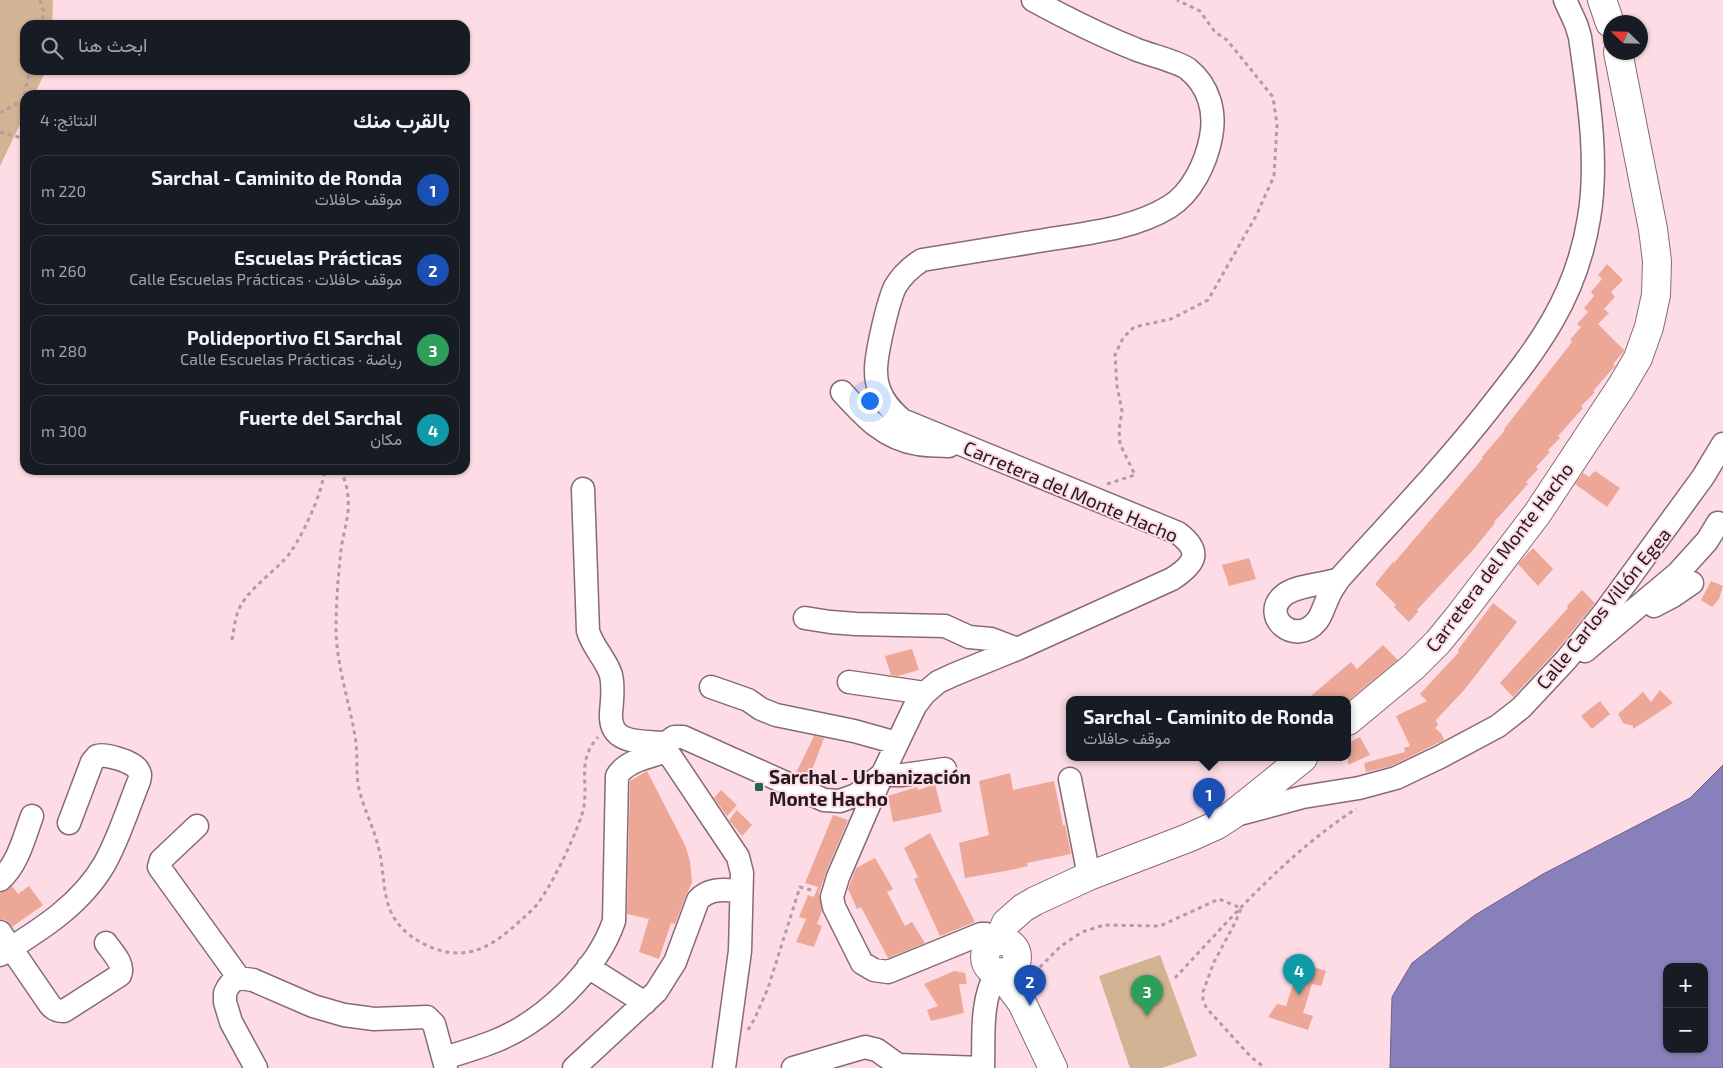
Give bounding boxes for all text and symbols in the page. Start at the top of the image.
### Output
north arrow [1603,15,1648,60]
search box [20,20,470,75]
text: ابحث هنا [78,33,147,56]
icon: search [38,34,66,62]
text: بالقرب منك [353,107,450,132]
text: النتائج: 4 [40,110,97,129]
text: Sarchal - Caminito de Ronda [151,166,402,189]
text: 220 m [41,181,86,200]
text: 1 [430,181,436,200]
text: موقف حافلات [315,189,402,208]
text: Escuelas Prácticas [234,246,402,269]
text: 260 m [41,261,86,280]
text: 2 [428,261,438,280]
text: موقف حافلات · Calle Escuelas Prácticas [129,269,402,288]
text: Polideportivo El Sarchal [187,326,402,349]
text: 280 m [41,341,87,360]
text: 3 [428,341,438,360]
text: رياضة · Calle Escuelas Prácticas [180,349,402,368]
your location [857,388,883,414]
text: Fuerte del Sarchal [239,406,402,429]
text: 300 m [41,421,87,440]
text: 4 [428,421,438,440]
text: مكان [370,429,402,448]
street label: Carretera del Monte Hacho [960,435,1182,547]
street label: Carretera del Monte Hacho [1420,458,1578,656]
street label: Calle Carlos Villón Egea [1531,523,1675,693]
popup [1066,696,1351,761]
text: Sarchal - Caminito de Ronda [1083,705,1334,728]
text: موقف حافلات [1083,728,1170,747]
place label: Sarchal - Urbanización Monte Hacho [769,765,971,810]
pin: 1 [1193,778,1225,819]
marker: Sarchal - Urbanización Monte Hacho [753,781,765,793]
pin: 4 [1283,954,1315,995]
map controls [1663,963,1708,1053]
button: + [1663,963,1708,1008]
pin: 2 [1014,965,1046,1006]
pin: 3 [1131,975,1163,1016]
button: − [1663,1008,1708,1053]

